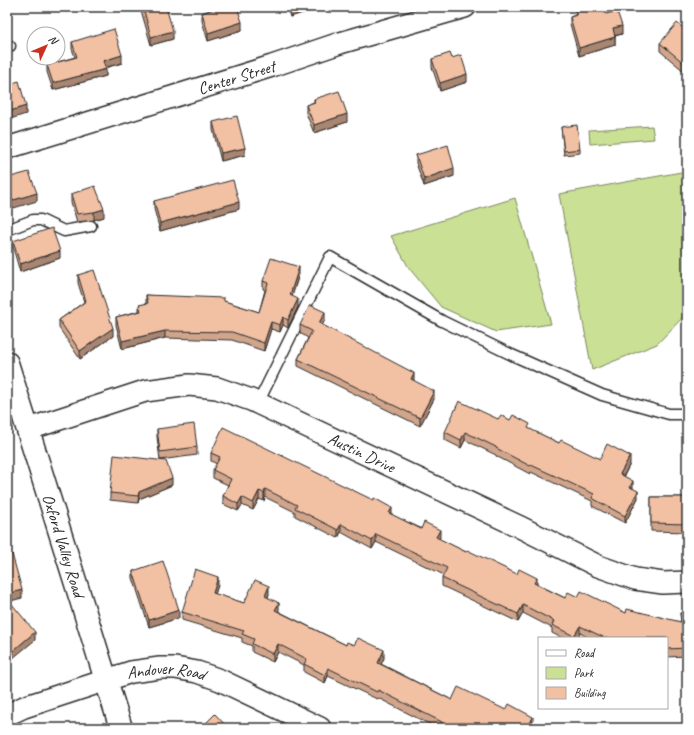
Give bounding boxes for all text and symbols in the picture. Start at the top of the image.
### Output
north arrow [26,26,66,66]
text: N [46,32,62,48]
street label: Center Street [195,55,280,99]
street label: Austin Drive [325,427,400,478]
street label: Oxford Valley Road [38,491,91,603]
legend [538,637,668,709]
text: Road [574,645,596,661]
street label: Andover Road [126,657,212,686]
text: Park [574,665,595,681]
text: Building [574,685,606,701]

